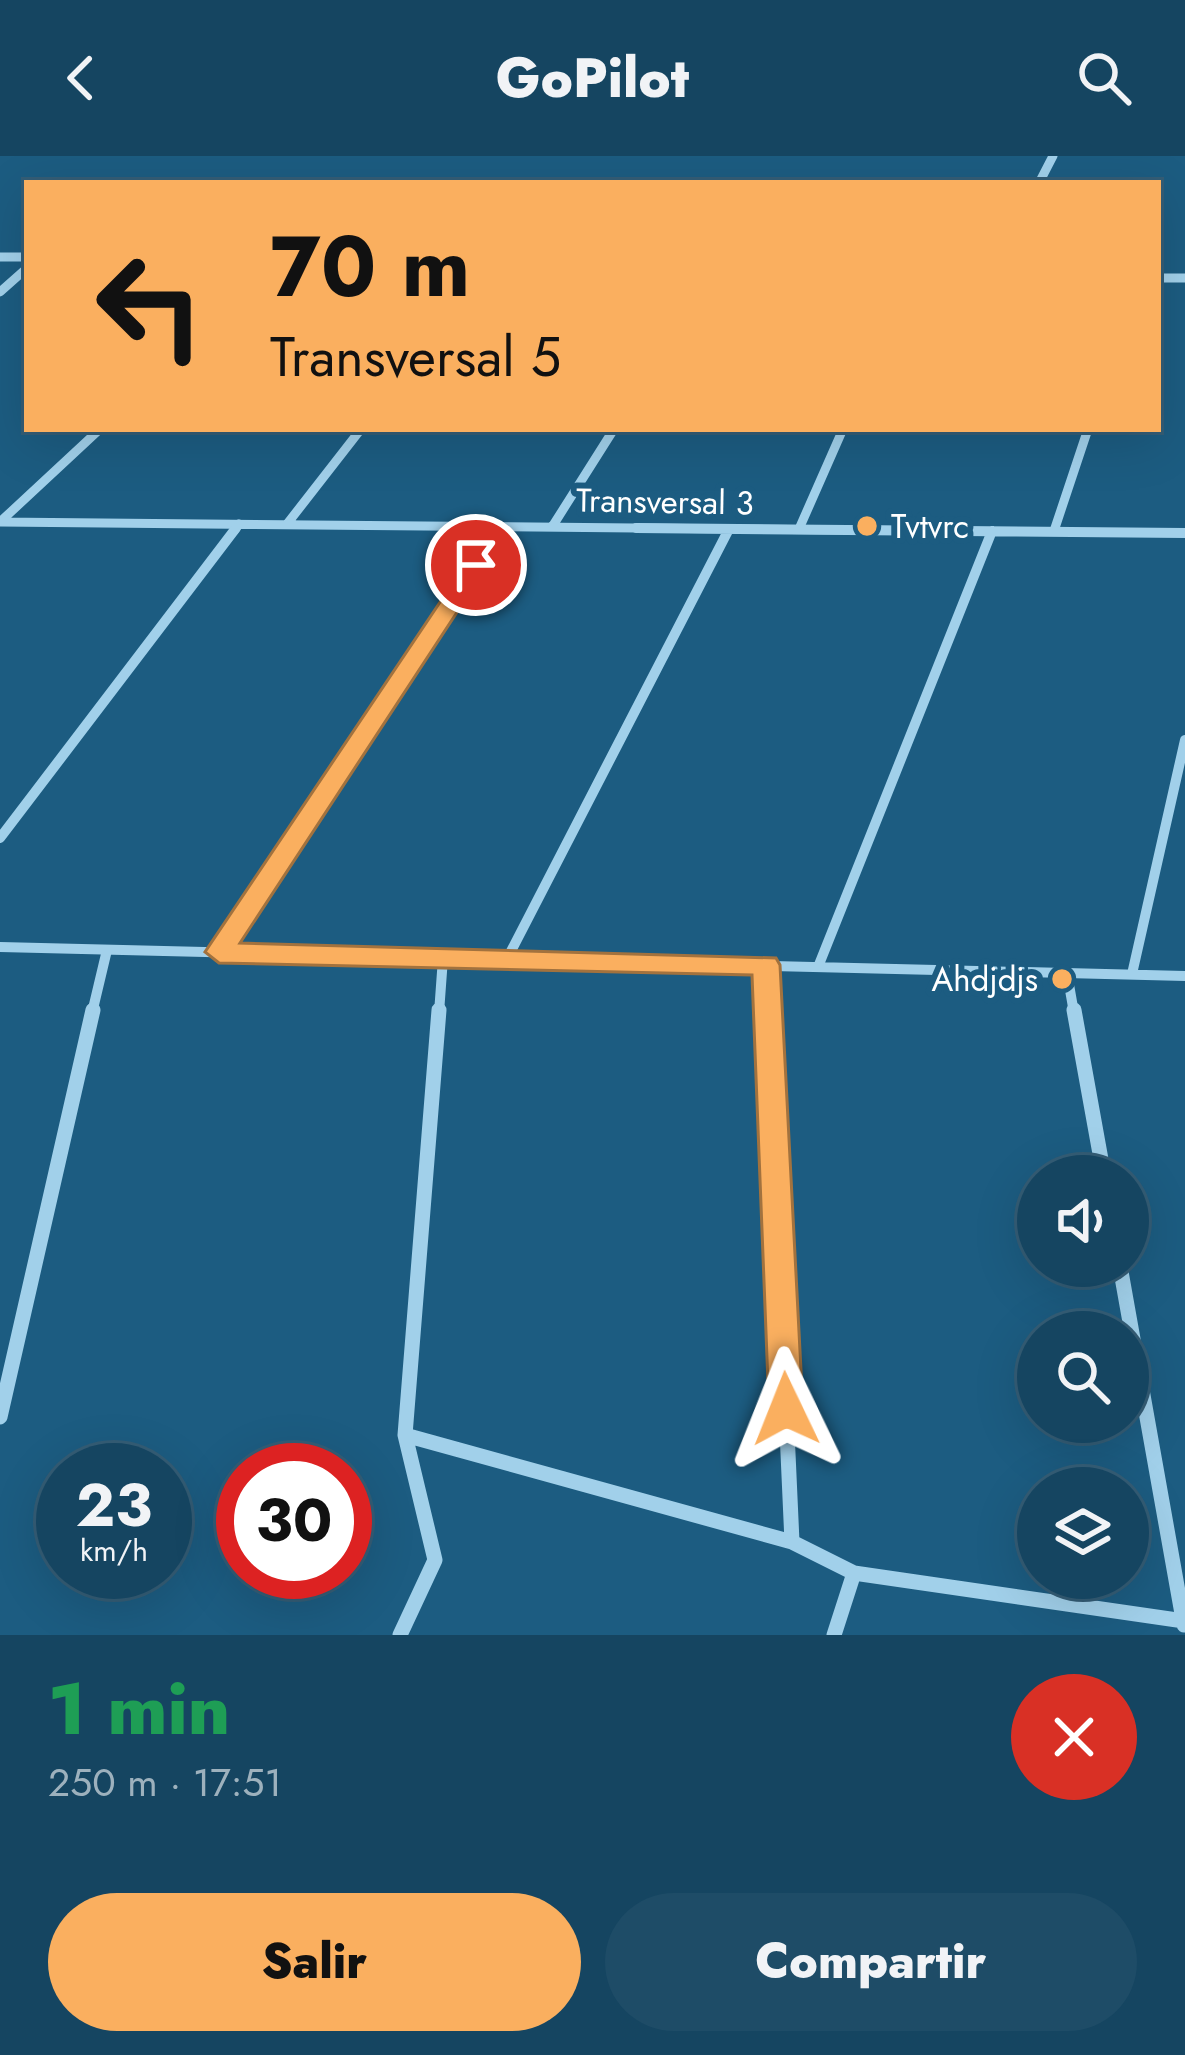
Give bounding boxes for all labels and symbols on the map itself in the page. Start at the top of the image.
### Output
street label: Transversal 3 [576,476,754,527]
place label: Tvtvrc [891,503,969,550]
marker: Tvtvrc [854,513,880,539]
pin [425,514,527,616]
place label: Ahdjdjs [931,956,1038,1003]
marker: Ahdjdjs [1049,966,1075,992]
position arrow [723,1346,849,1472]
speed limit sign: 30 [216,1443,372,1599]

